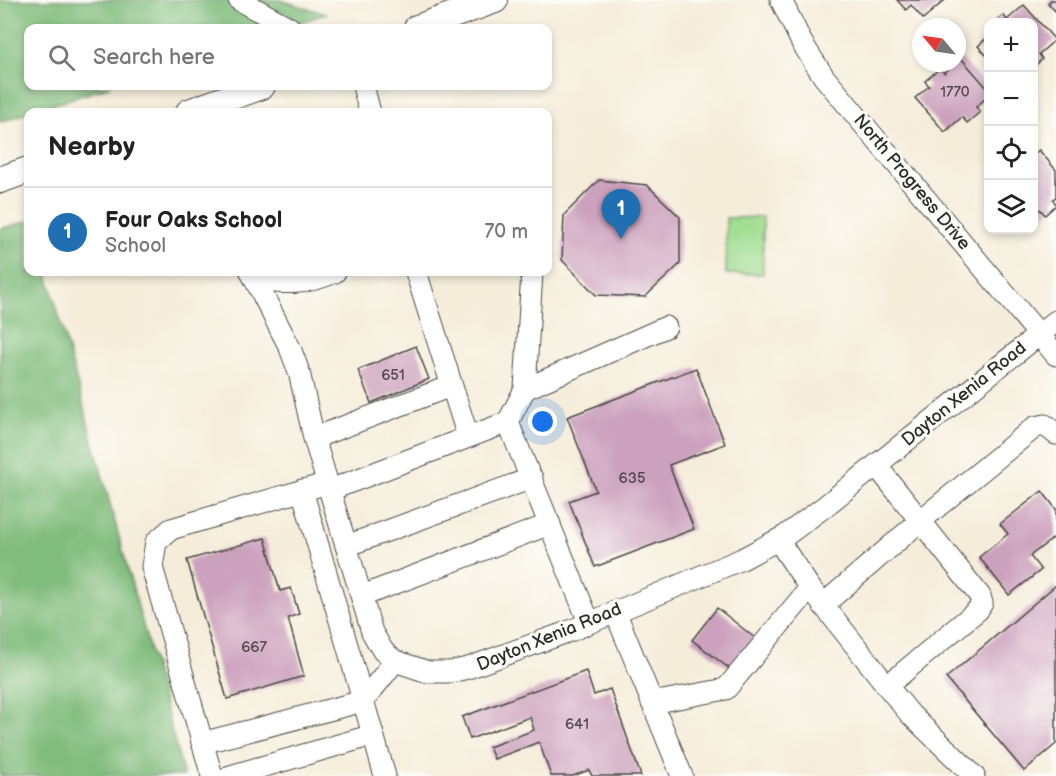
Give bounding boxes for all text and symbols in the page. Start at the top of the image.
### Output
north arrow [912,18,966,72]
map controls [984,18,1038,234]
button: + [984,18,1038,72]
search box [24,24,552,90]
icon: search [45,41,78,74]
text: Search here [93,44,215,71]
button: − [984,72,1038,126]
house number: 1770 [940,83,970,102]
street label: North Progress Drive [849,110,975,254]
button: locate [984,126,1038,180]
text: Nearby [48,132,135,163]
button: layers [984,180,1038,234]
pin: 1 [602,190,640,239]
text: Four Oaks School [105,207,282,234]
text: 1 [63,220,72,244]
text: 70 m [484,220,528,244]
text: School [105,234,166,258]
street label: Dayton Xenia Road [898,337,1030,451]
house number: 651 [381,366,405,385]
your location [528,407,557,436]
house number: 635 [619,469,646,488]
street label: Dayton Xenia Road [474,598,624,676]
house number: 667 [241,638,267,657]
house number: 641 [565,715,589,734]

